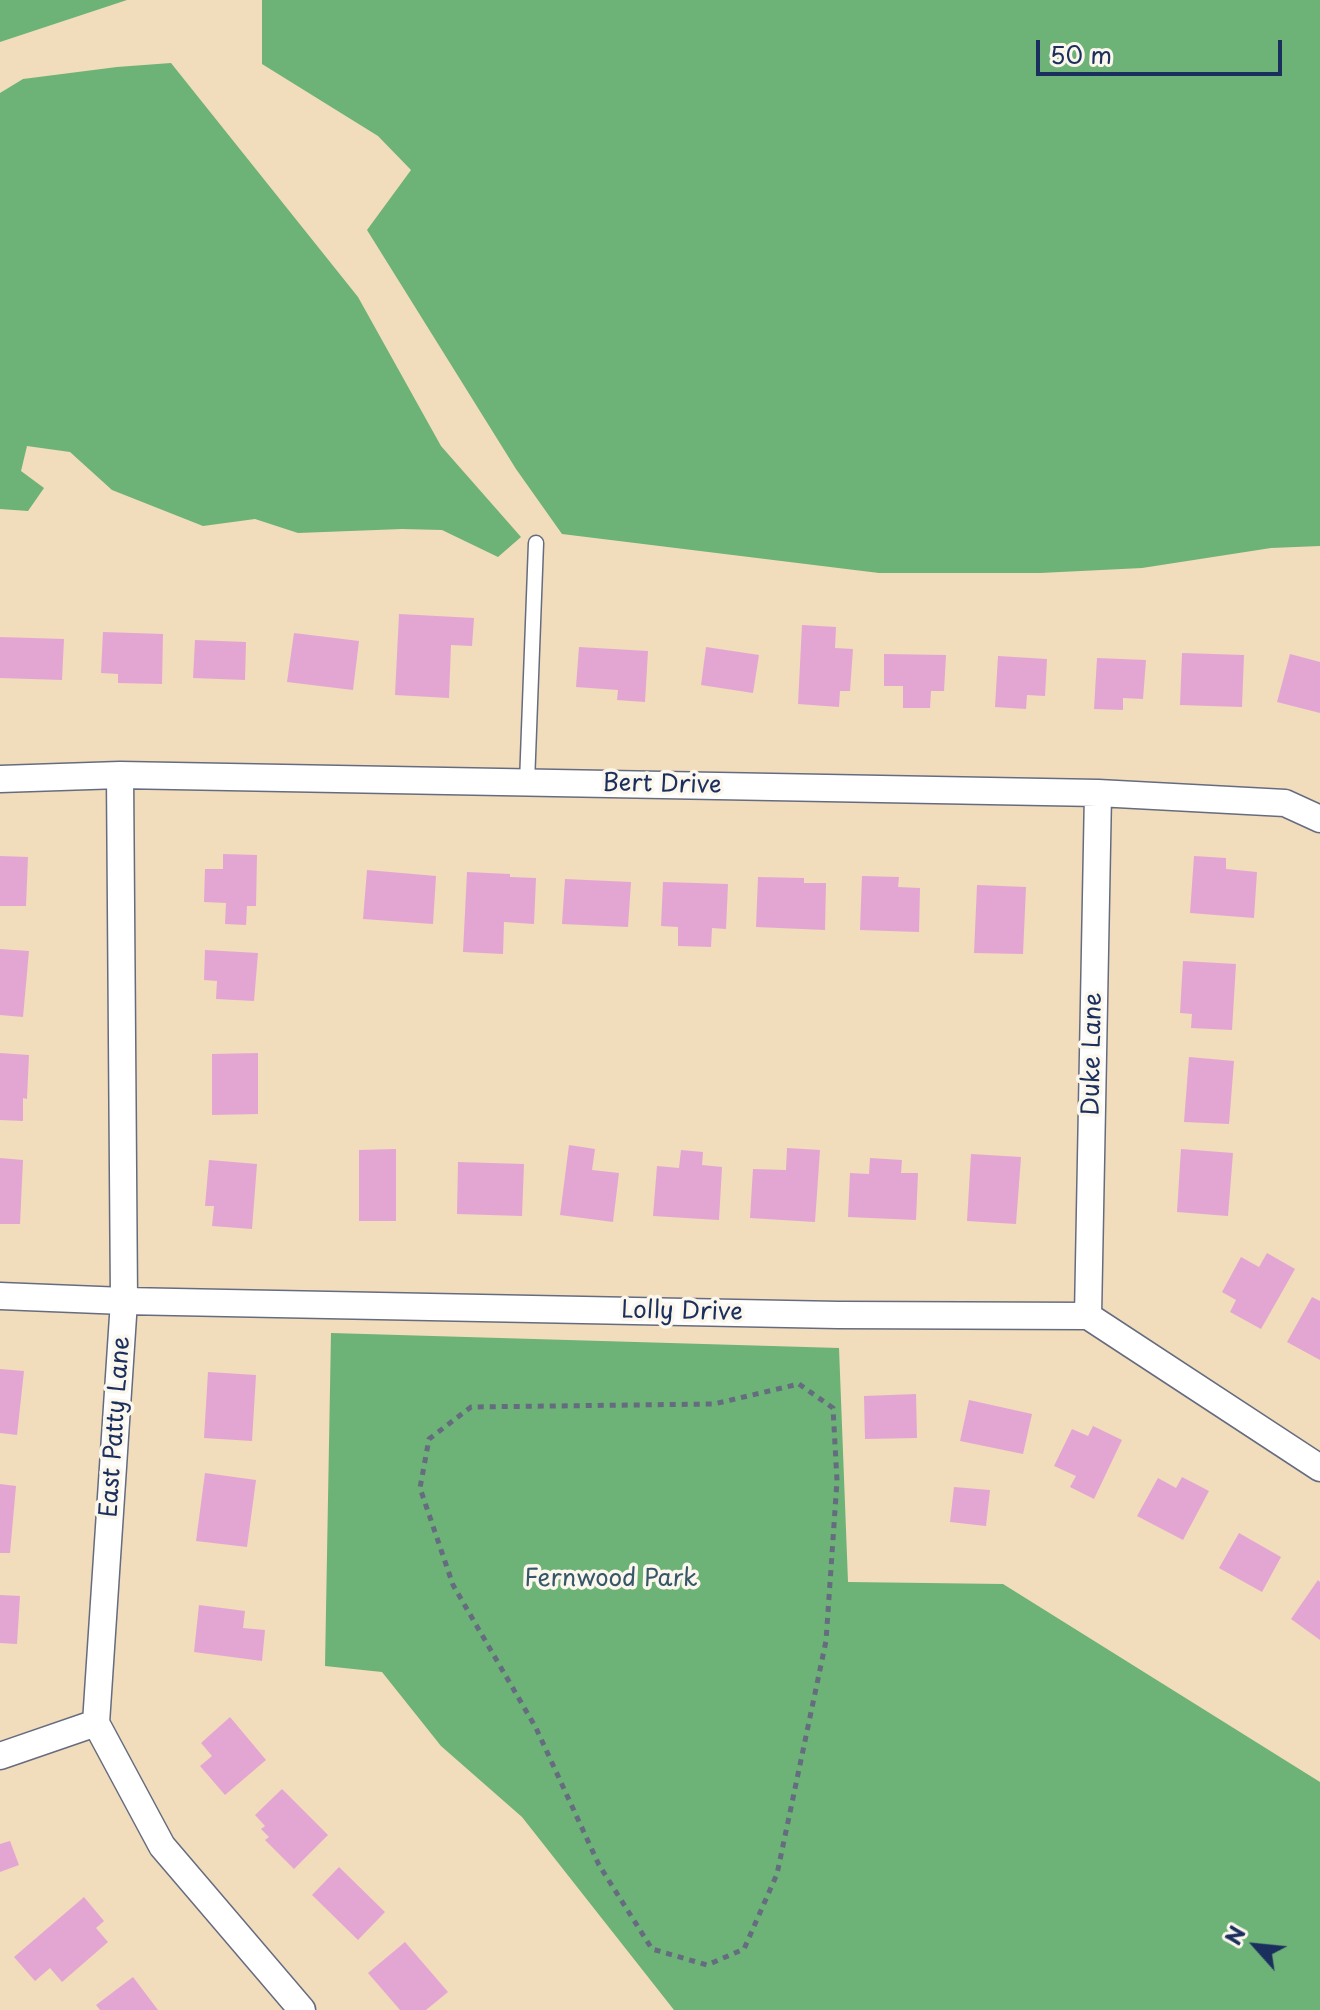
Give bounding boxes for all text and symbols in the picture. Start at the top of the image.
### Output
scale bar [1040,24,1286,74]
text: 50 m [1050,36,1112,72]
street label: Bert Drive [602,770,722,800]
street label: Duke Lane [1078,992,1108,1116]
street label: Lolly Drive [621,1297,743,1327]
street label: East Patty Lane [95,1335,137,1519]
park label: Fernwood Park [524,1565,698,1593]
north arrow [1216,1906,1296,1986]
text: N [1216,1920,1253,1950]

